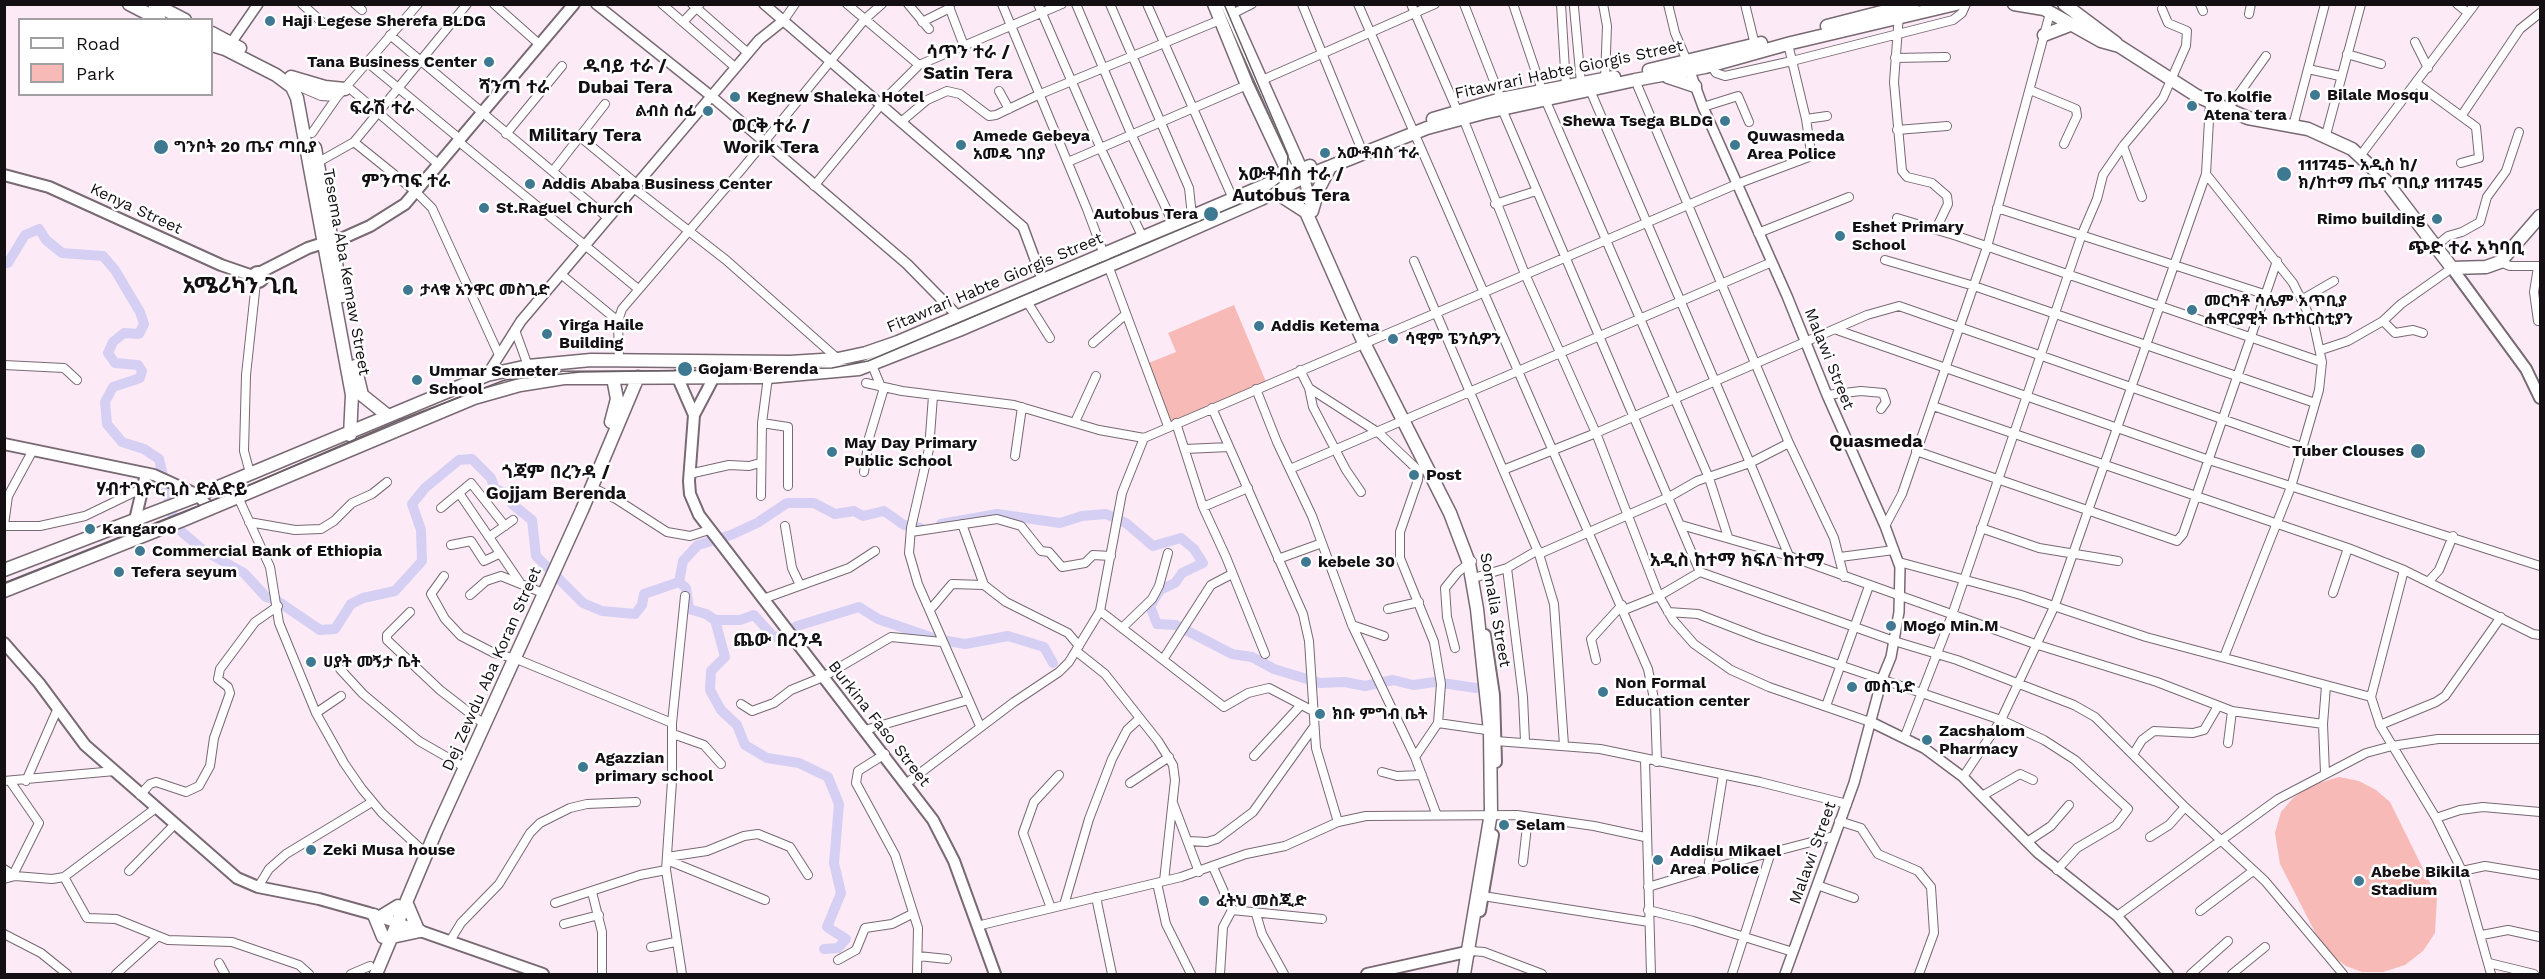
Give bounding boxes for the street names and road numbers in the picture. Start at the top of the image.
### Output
street label: Fitawrari Habte Giorgis Street [1453,36,1685,104]
street label: Tesema Aba Kemaw Street [318,167,374,377]
street label: Kenya Street [87,179,185,239]
street label: Fitawrari Habte Giorgis Street [884,229,1106,337]
street label: Malawi Street [1800,305,1858,413]
street label: Somalia Street [1475,551,1515,669]
street label: Dej Zewdu Aba Koran Street [438,564,546,774]
street label: Burkina Faso Street [824,657,934,791]
street label: Malawi Street [1786,799,1840,907]

